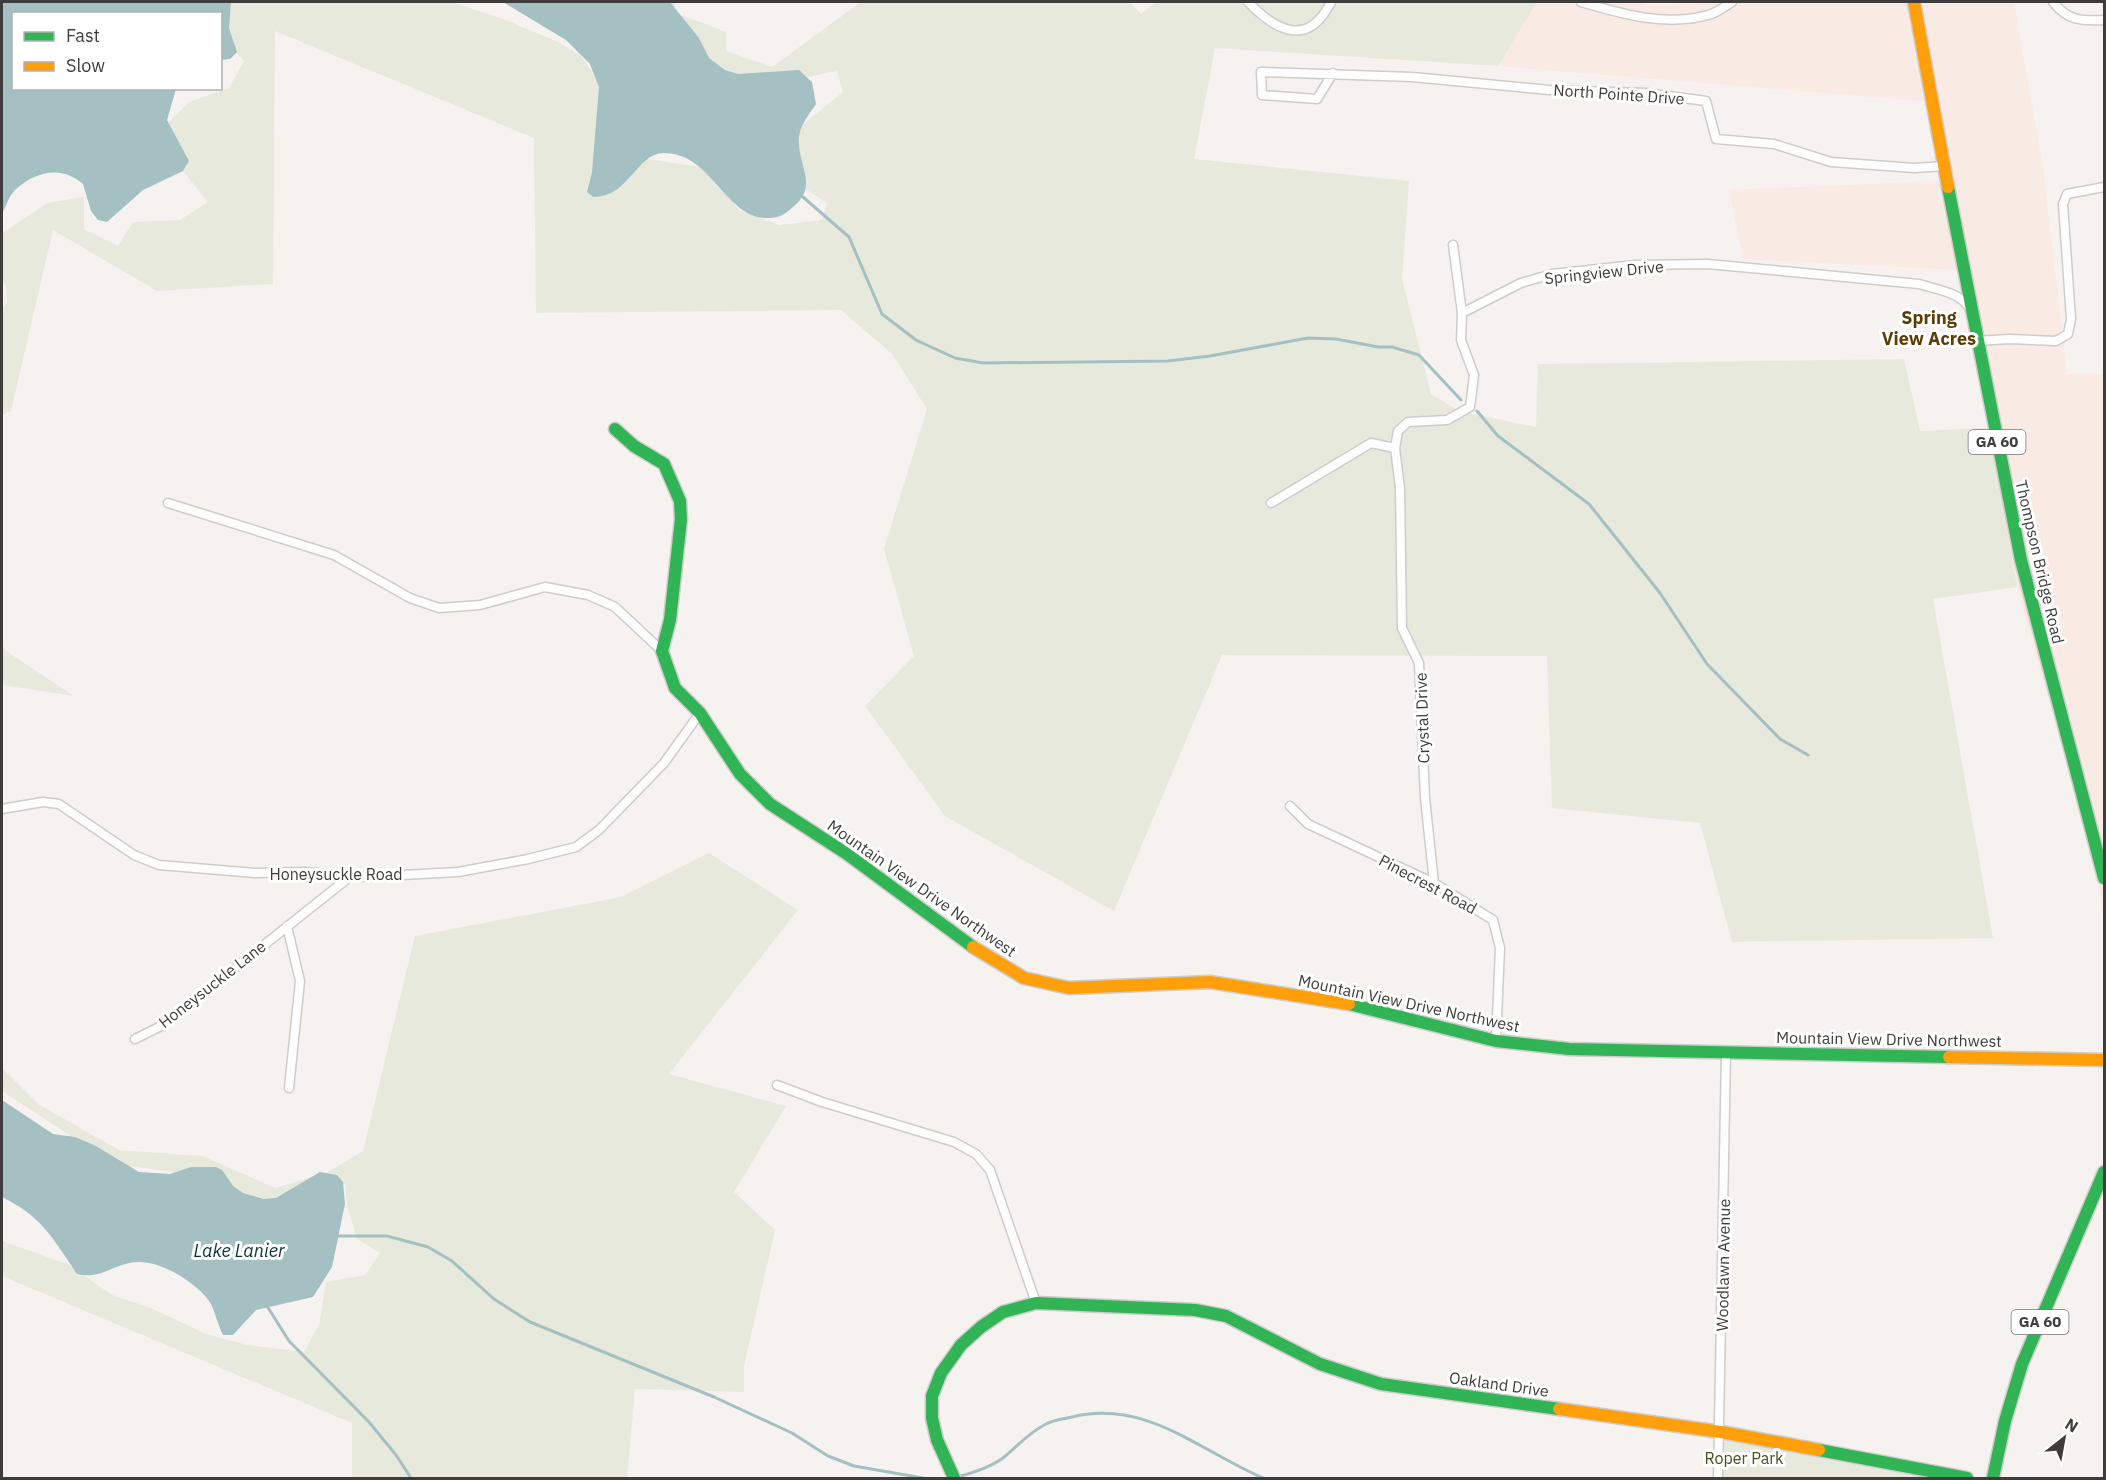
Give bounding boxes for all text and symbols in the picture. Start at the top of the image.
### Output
legend [12,12,222,90]
text: Fast [66,24,100,47]
text: Slow [66,54,105,77]
street label: North Pointe Drive [1553,79,1685,109]
street label: Springview Drive [1543,256,1665,288]
district label: Spring View Acres [1882,306,1976,350]
road number: GA 60 [1968,430,2026,454]
street label: Thompson Bridge Road [2011,478,2069,646]
street label: Crystal Drive [1410,672,1434,764]
street label: Mountain View Drive Northwest [824,815,1020,961]
street label: Pinecrest Road [1376,850,1480,918]
street label: Honeysuckle Road [269,864,403,884]
street label: Honeysuckle Lane [154,936,270,1032]
street label: Mountain View Drive Northwest [1297,970,1521,1036]
street label: Mountain View Drive Northwest [1776,1027,2002,1051]
street label: Woodlawn Avenue [1712,1198,1734,1331]
water label: Lake Lanier [194,1239,285,1262]
road number: GA 60 [2012,1310,2068,1334]
street label: Oakland Drive [1448,1367,1550,1401]
north arrow [2034,1408,2094,1468]
text: N [2062,1414,2082,1437]
park label: Roper Park [1704,1448,1784,1468]

